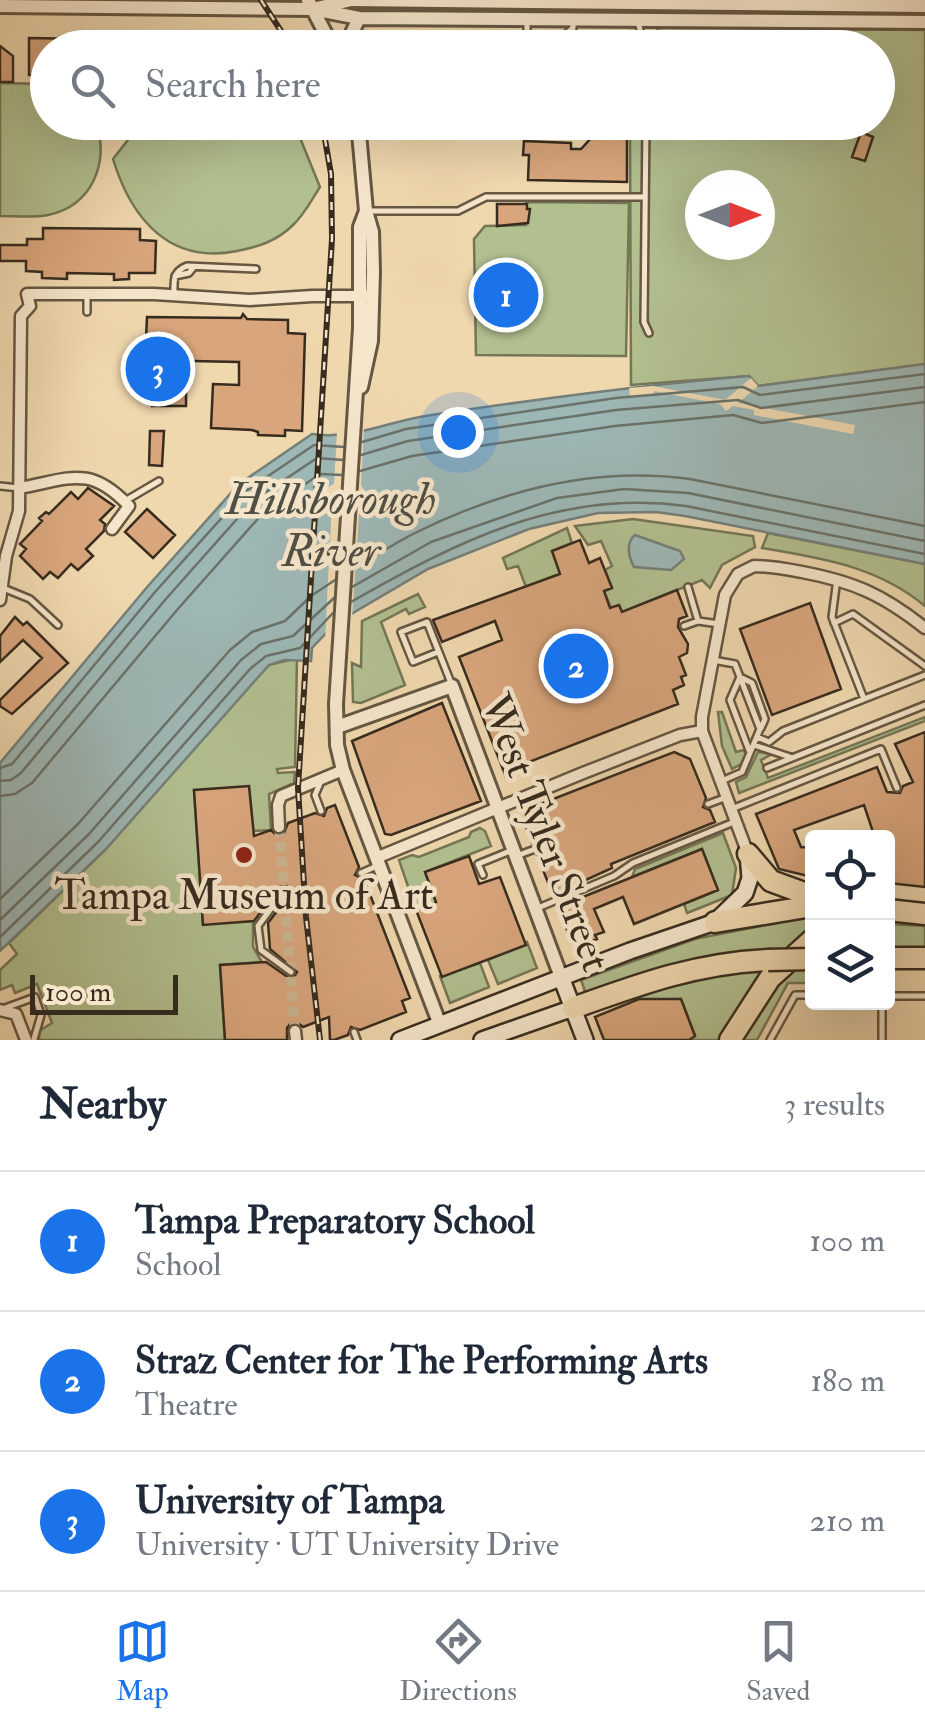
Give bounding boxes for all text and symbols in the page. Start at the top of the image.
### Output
search box [30,30,895,140]
icon: search [65,58,120,113]
text: Search here [145,61,321,109]
north arrow [685,170,775,260]
pin: 1 [474,258,538,332]
pin: 3 [126,332,190,406]
your location [433,407,484,458]
water label: Hillsborough River [224,472,436,580]
pin: 2 [544,628,608,704]
street label: West Tyler Street [468,686,622,979]
map controls [805,830,895,1010]
button: locate [805,830,895,920]
marker: Tampa Museum of Art [233,844,255,866]
place label: Tampa Museum of Art [54,870,434,922]
button: layers [805,920,895,1010]
scale bar [30,970,178,1014]
text: 100 m [45,975,111,1010]
text: Nearby [40,1079,166,1131]
text: 3 results [784,1085,885,1125]
text: Tampa Preparatory School [135,1197,535,1245]
text: 1 [67,1221,78,1261]
text: 100 m [809,1221,885,1261]
text: School [135,1245,221,1285]
text: Straz Center for The Performing Arts [135,1337,708,1385]
text: 2 [64,1361,81,1401]
text: 180 m [811,1361,885,1401]
text: Theatre [135,1385,238,1425]
text: University of Tampa [135,1477,444,1525]
text: 3 [66,1501,79,1541]
text: 210 m [810,1501,885,1541]
text: University · UT University Drive [135,1525,559,1565]
tab: Map [115,1614,170,1709]
tab: Directions [399,1614,517,1709]
tab: Saved [746,1614,810,1709]

